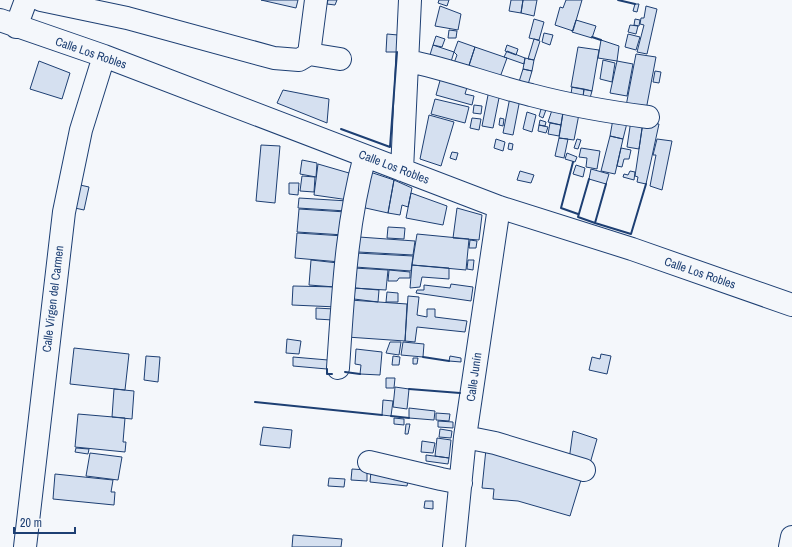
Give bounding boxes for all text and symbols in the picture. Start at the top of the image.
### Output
street label: Calle Los Robles [53,33,129,73]
street label: Calle Los Robles [356,146,432,188]
street label: Calle Virgen del Carmen [39,245,67,353]
street label: Calle Los Robles [662,253,738,293]
street label: Calle Junín [463,352,485,402]
scale bar [14,509,75,535]
text: 20 m [20,515,42,531]

